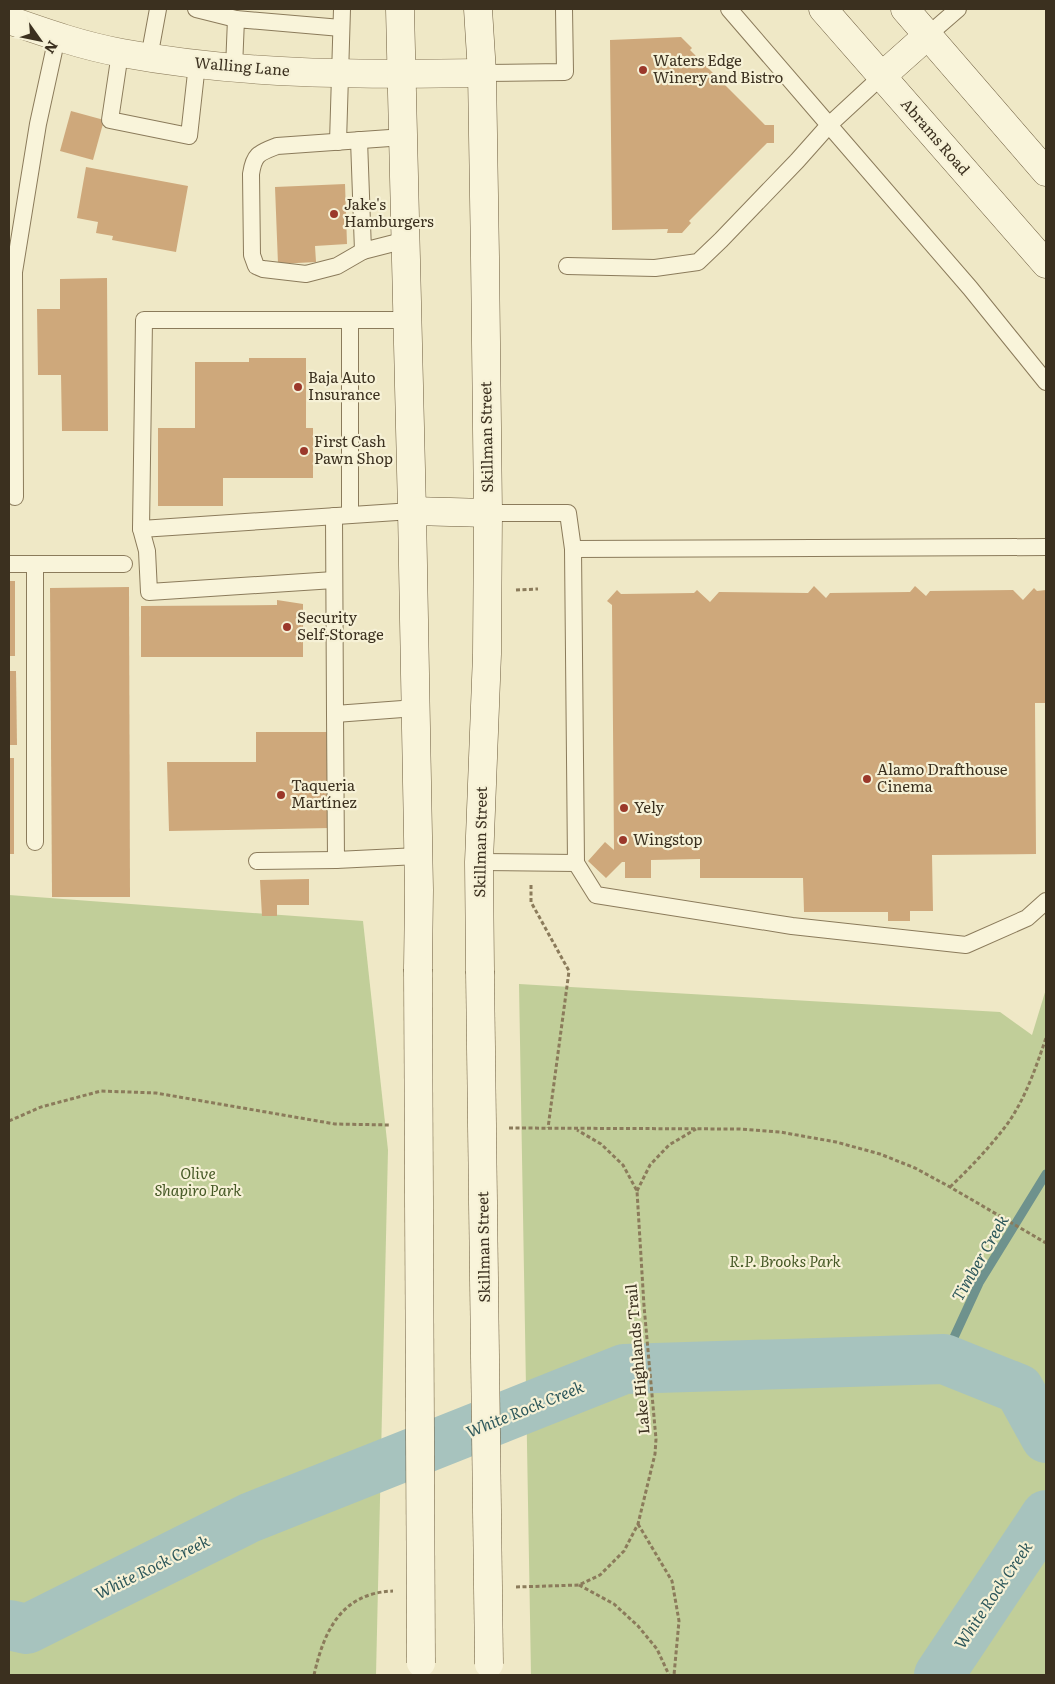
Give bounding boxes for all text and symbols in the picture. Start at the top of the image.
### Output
north arrow [15,15,65,65]
text: N [40,37,63,58]
place label: Waters Edge Winery and Bistro [653,48,783,88]
street label: Walling Lane [193,50,291,81]
marker: Waters Edge Winery and Bistro [637,64,649,76]
street label: Abrams Road [896,93,976,180]
place label: Jake's Hamburgers [344,192,434,232]
marker: Jake's Hamburgers [328,208,340,220]
place label: Baja Auto Insurance [308,365,380,405]
marker: Baja Auto Insurance [292,381,304,393]
street label: Skillman Street [473,381,498,493]
place label: First Cash Pawn Shop [314,429,393,469]
marker: First Cash Pawn Shop [298,445,310,457]
place label: Security Self-Storage [297,605,384,645]
marker: Security Self-Storage [281,621,293,633]
place label: Alamo Drafthouse Cinema [877,757,1008,797]
place label: Taqueria Martínez [291,773,357,813]
marker: Alamo Drafthouse Cinema [861,773,873,785]
street label: Skillman Street [467,786,492,898]
marker: Taqueria Martínez [275,789,287,801]
place label: Yely [634,795,664,818]
marker: Yely [618,802,630,814]
place label: Wingstop [633,827,703,850]
marker: Wingstop [617,834,629,846]
park label: Olive Shapiro Park [155,1161,242,1201]
street label: Skillman Street [470,1191,495,1303]
water label: Timber Creek [945,1210,1014,1305]
park label: R.P. Brooks Park [729,1249,842,1272]
street label: Lake Highlands Trail [618,1283,655,1435]
water label: White Rock Creek [462,1373,587,1443]
water label: White Rock Creek [90,1528,213,1604]
water label: White Rock Creek [947,1536,1037,1653]

